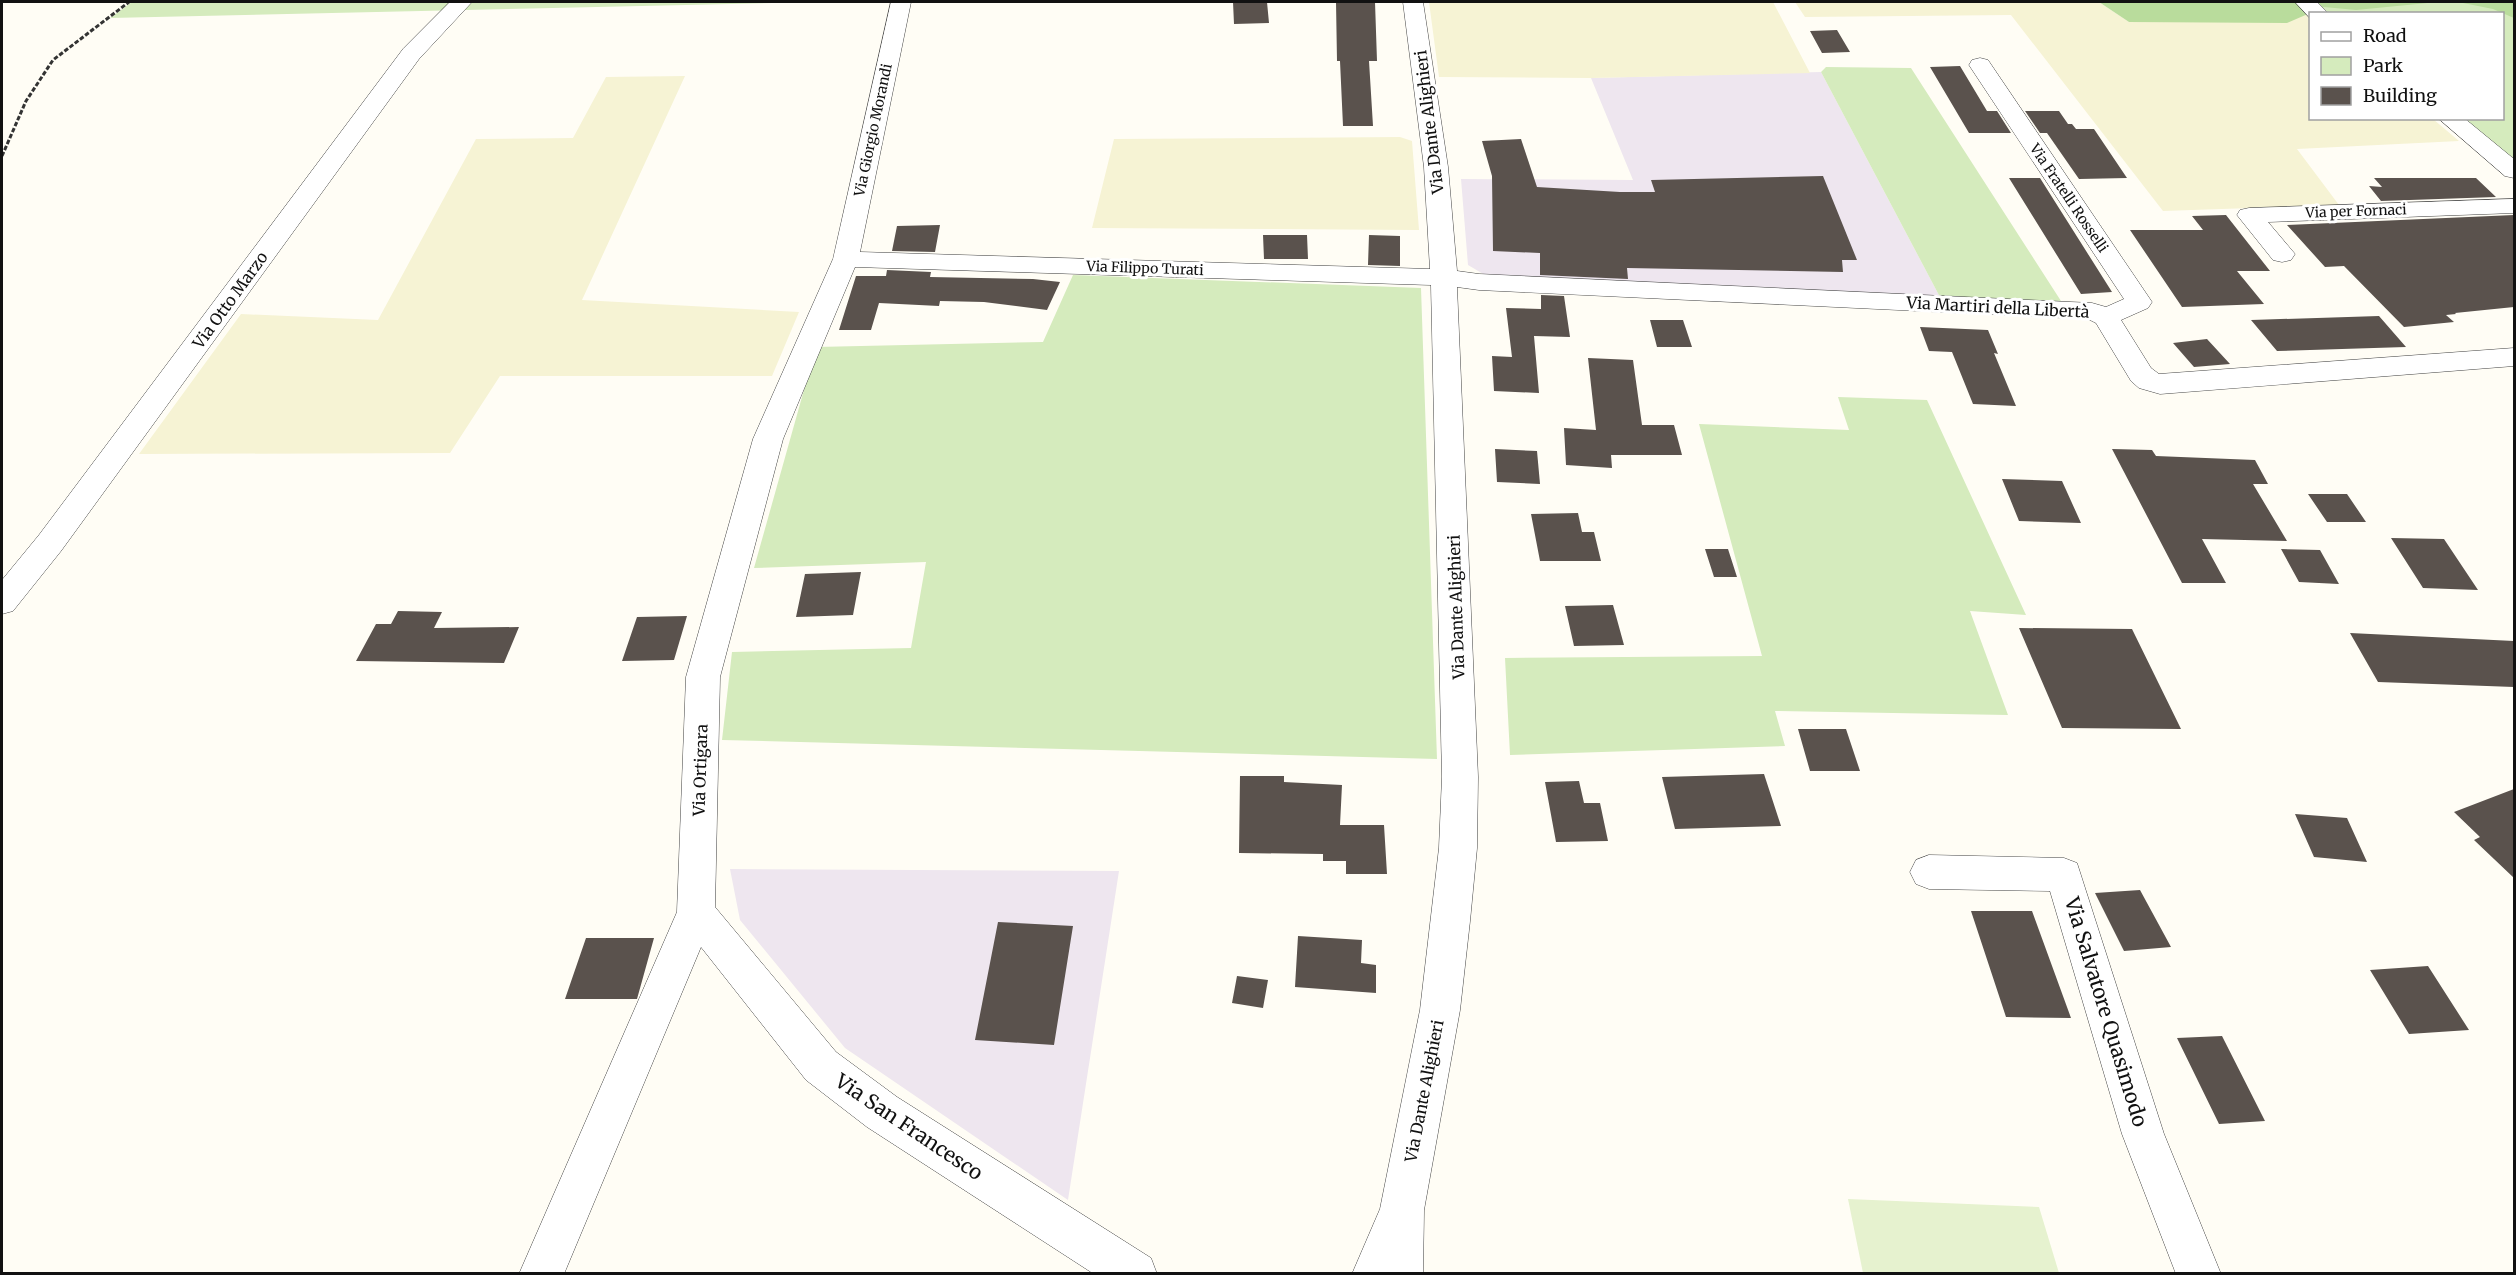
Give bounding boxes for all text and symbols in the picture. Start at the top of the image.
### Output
legend [2309,12,2504,120]
text: Road [2363,24,2407,47]
street label: Via Dante Alighieri [1410,49,1448,196]
text: Park [2363,54,2404,77]
street label: Via Giorgio Morandi [850,61,896,199]
text: Building [2363,84,2437,107]
street label: Via Fratelli Rosselli [2025,139,2112,256]
street label: Via per Fornaci [2304,200,2407,222]
street label: Via Otto Marzo [188,248,272,353]
street label: Via Filippo Turati [1085,257,1204,279]
street label: Via Martiri della Libertà [1905,292,2090,322]
street label: Via Dante Alighieri [1443,534,1469,681]
street label: Via Ortigara [688,723,712,817]
street label: Via Salvatore Quasimodo [2059,893,2153,1130]
street label: Via Dante Alighieri [1400,1018,1448,1165]
street label: Via San Francesco [830,1067,988,1185]

